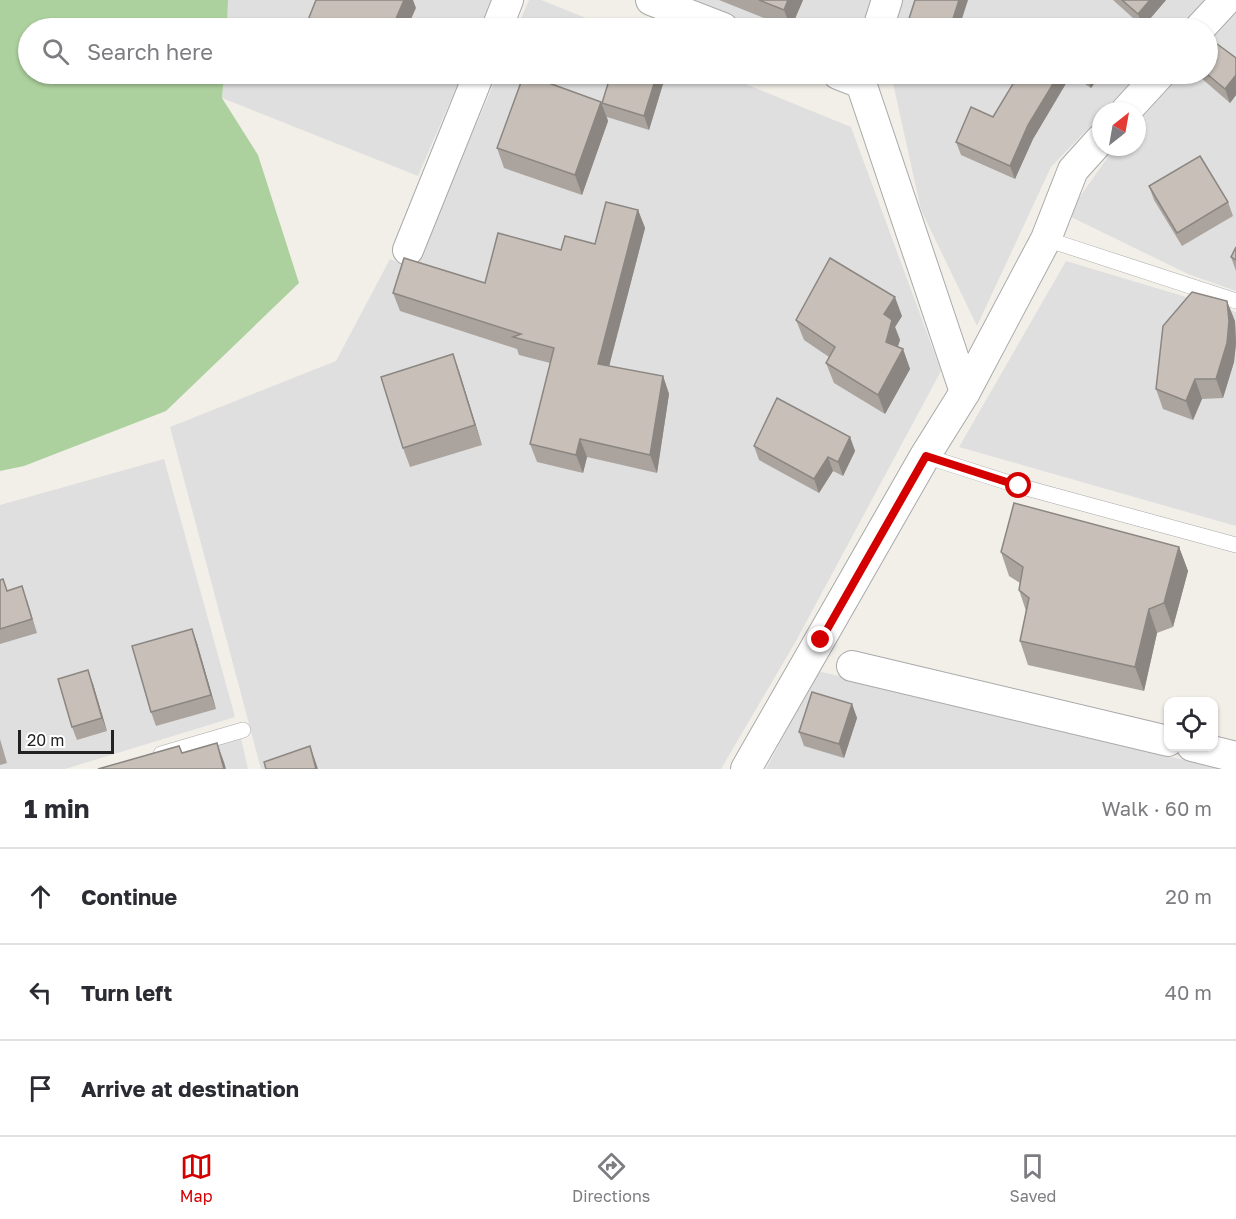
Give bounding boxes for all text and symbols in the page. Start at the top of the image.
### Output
search box [18,18,1218,84]
icon: search [39,35,72,68]
text: Search here [87,38,213,65]
north arrow [1092,102,1146,156]
route start [1005,472,1031,498]
route end [807,626,833,652]
map controls [1164,697,1218,751]
button: locate [1164,697,1218,751]
scale bar [18,727,114,754]
text: 20 m [27,730,64,750]
text: 1 min [24,793,90,824]
text: Walk · 60 m [1101,796,1212,820]
icon: ahead [24,880,57,913]
text: Continue [81,883,177,910]
text: 20 m [1165,884,1212,908]
icon: left [24,976,57,1009]
text: Turn left [81,979,172,1006]
text: 40 m [1165,980,1212,1004]
icon: arrive [24,1072,57,1105]
text: Arrive at destination [81,1075,299,1102]
tab: Map [180,1150,213,1206]
tab: Directions [572,1150,650,1206]
tab: Saved [1010,1150,1056,1206]

